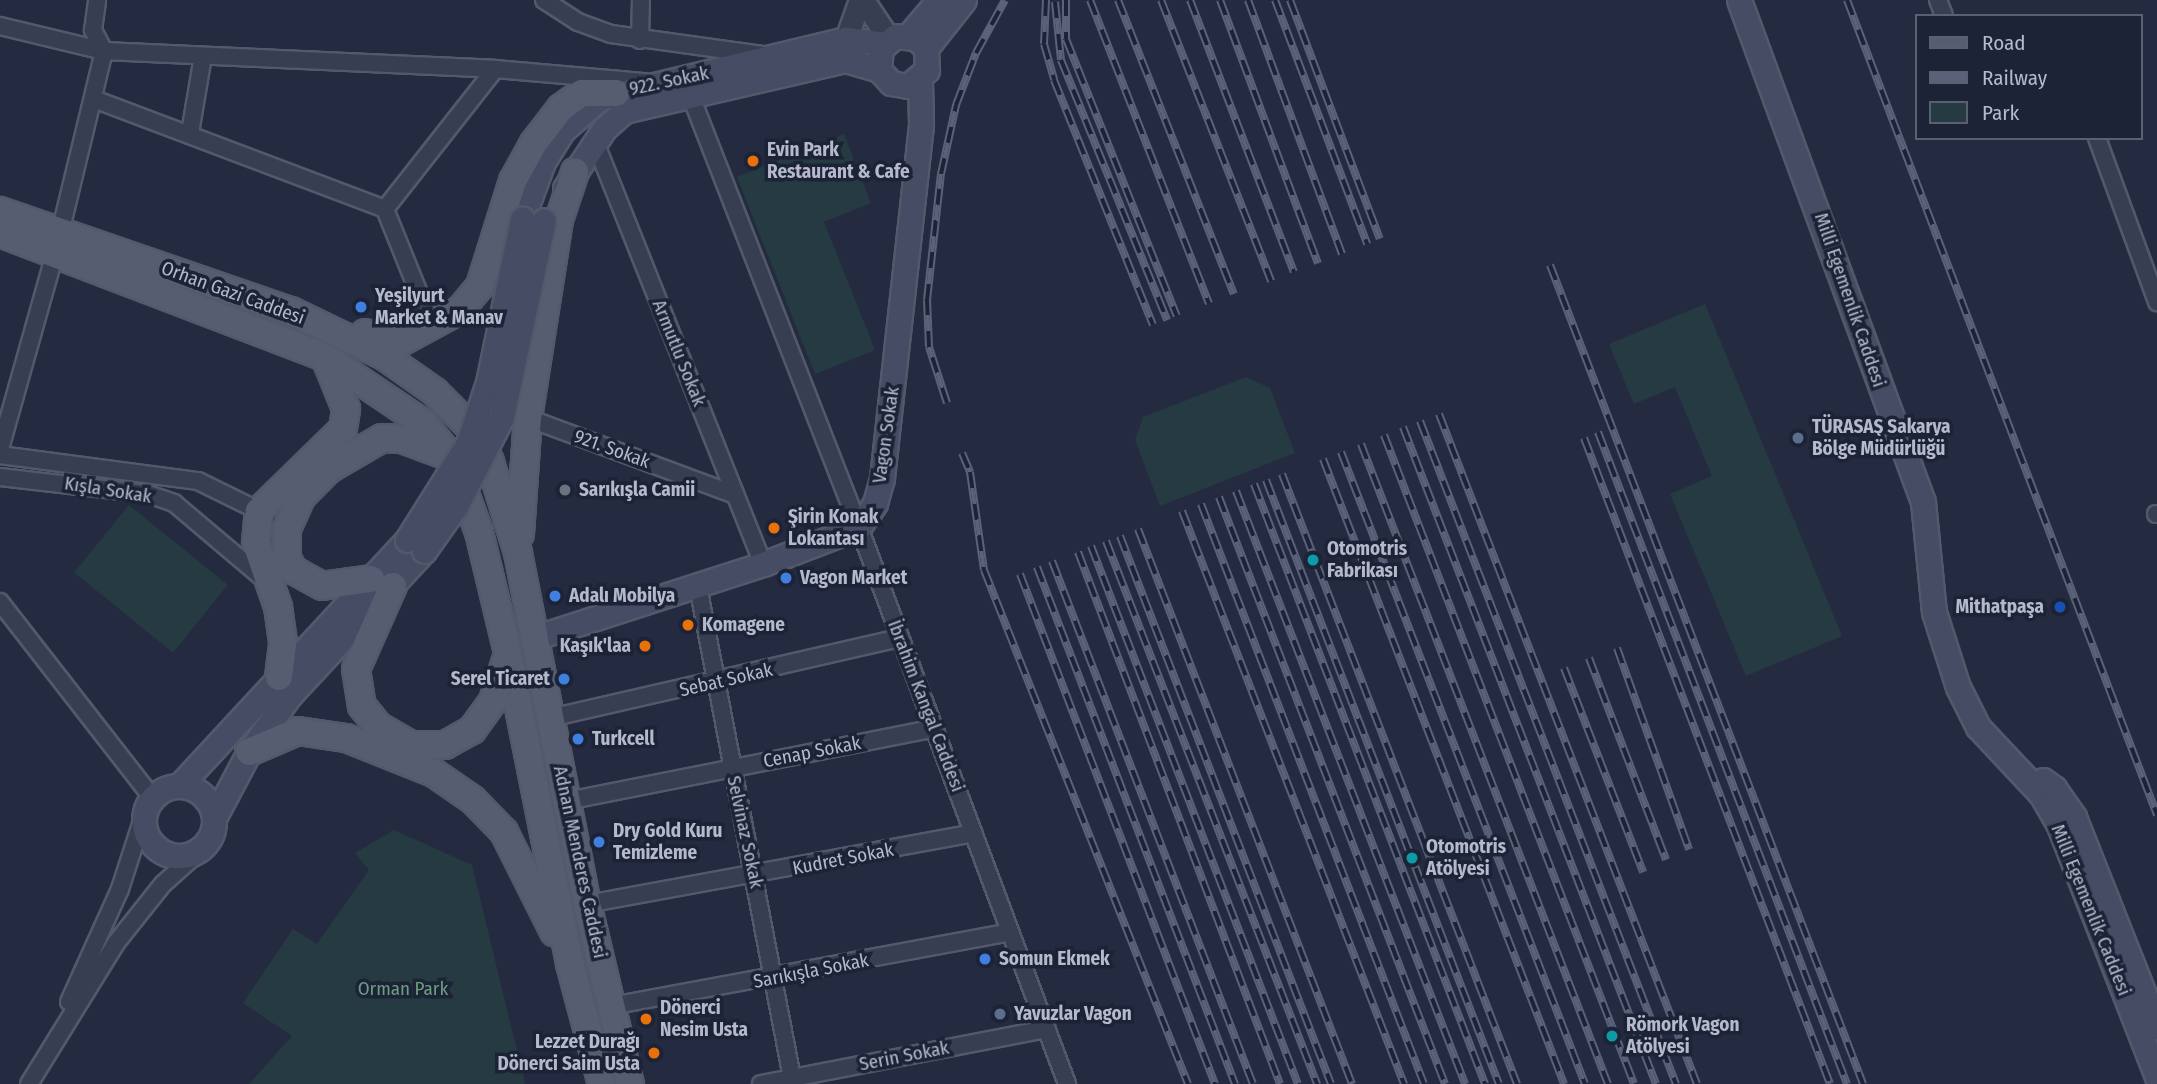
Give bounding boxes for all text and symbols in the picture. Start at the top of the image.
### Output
legend [1916,14,2143,140]
text: Road [1982,30,2026,56]
street label: 922. Sokak [627,62,711,100]
text: Railway [1982,65,2047,91]
text: Park [1982,100,2019,126]
place label: Evin Park Restaurant & Cafe [767,139,910,183]
marker: Evin Park Restaurant & Cafe [745,153,761,169]
street label: Milli Egemenlik Caddesi [1809,210,1891,390]
street label: Orhan Gazi Caddesi [158,257,308,329]
place label: Yeşilyurt Market & Manav [375,285,503,329]
street label: Armutlu Sokak [647,296,711,410]
marker: Yeşilyurt Market & Manav [353,299,369,315]
street label: Vagon Sokak [868,385,904,485]
place label: TÜRASAŞ Sakarya Bölge Müdürlüğü [1812,416,1951,460]
street label: 921. Sokak [571,425,653,473]
marker: TÜRASAŞ Sakarya Bölge Müdürlüğü [1790,430,1806,446]
street label: Kışla Sokak [63,472,153,508]
place label: Sarıkışla Camii [579,479,695,501]
marker: Sarıkışla Camii [557,482,573,498]
place label: Şirin Konak Lokantası [788,506,878,550]
marker: Şirin Konak Lokantası [766,520,782,536]
place label: Otomotris Fabrikası [1327,538,1407,582]
marker: Otomotris Fabrikası [1305,552,1321,568]
place label: Vagon Market [800,567,907,589]
marker: Vagon Market [778,570,794,586]
place label: Adalı Mobilya [569,585,675,607]
marker: Adalı Mobilya [547,588,563,604]
place label: Mithatpaşa [1955,596,2044,618]
marker: Mithatpaşa [2050,597,2070,617]
place label: Komagene [702,614,785,636]
marker: Komagene [680,617,696,633]
street label: İbrahim Kangal Caddesi [883,617,969,795]
place label: Kaşık'laa [560,635,631,657]
marker: Kaşık'laa [637,638,653,654]
street label: Sebat Sokak [677,658,775,702]
place label: Serel Ticaret [451,668,550,690]
marker: Serel Ticaret [556,671,572,687]
place label: Turkcell [592,728,655,750]
marker: Turkcell [570,731,586,747]
street label: Cenap Sokak [761,731,863,773]
street label: Adnan Menderes Caddesi [548,764,612,960]
street label: Selvinaz Sokak [722,774,768,890]
place label: Dry Gold Kuru Temizleme [613,820,722,864]
street label: Milli Egemenlik Caddesi [2046,821,2136,999]
marker: Dry Gold Kuru Temizleme [591,834,607,850]
place label: Otomotris Atölyesi [1426,836,1506,880]
street label: Kudret Sokak [791,838,895,880]
marker: Otomotris Atölyesi [1404,850,1420,866]
place label: Somun Ekmek [999,948,1110,970]
street label: Sarıkışla Sokak [752,949,870,993]
marker: Somun Ekmek [977,951,993,967]
park label: Orman Park [358,978,448,1000]
place label: Dönerci Nesim Usta [660,997,748,1041]
place label: Yavuzlar Vagon [1014,1003,1132,1025]
marker: Yavuzlar Vagon [992,1006,1008,1022]
marker: Dönerci Nesim Usta [638,1011,654,1027]
place label: Römork Vagon Atölyesi [1626,1014,1739,1058]
marker: Römork Vagon Atölyesi [1604,1028,1620,1044]
place label: Lezzet Durağı Dönerci Saim Usta [497,1031,640,1075]
street label: Serin Sokak [857,1036,951,1076]
marker: Lezzet Durağı Dönerci Saim Usta [646,1045,662,1061]

